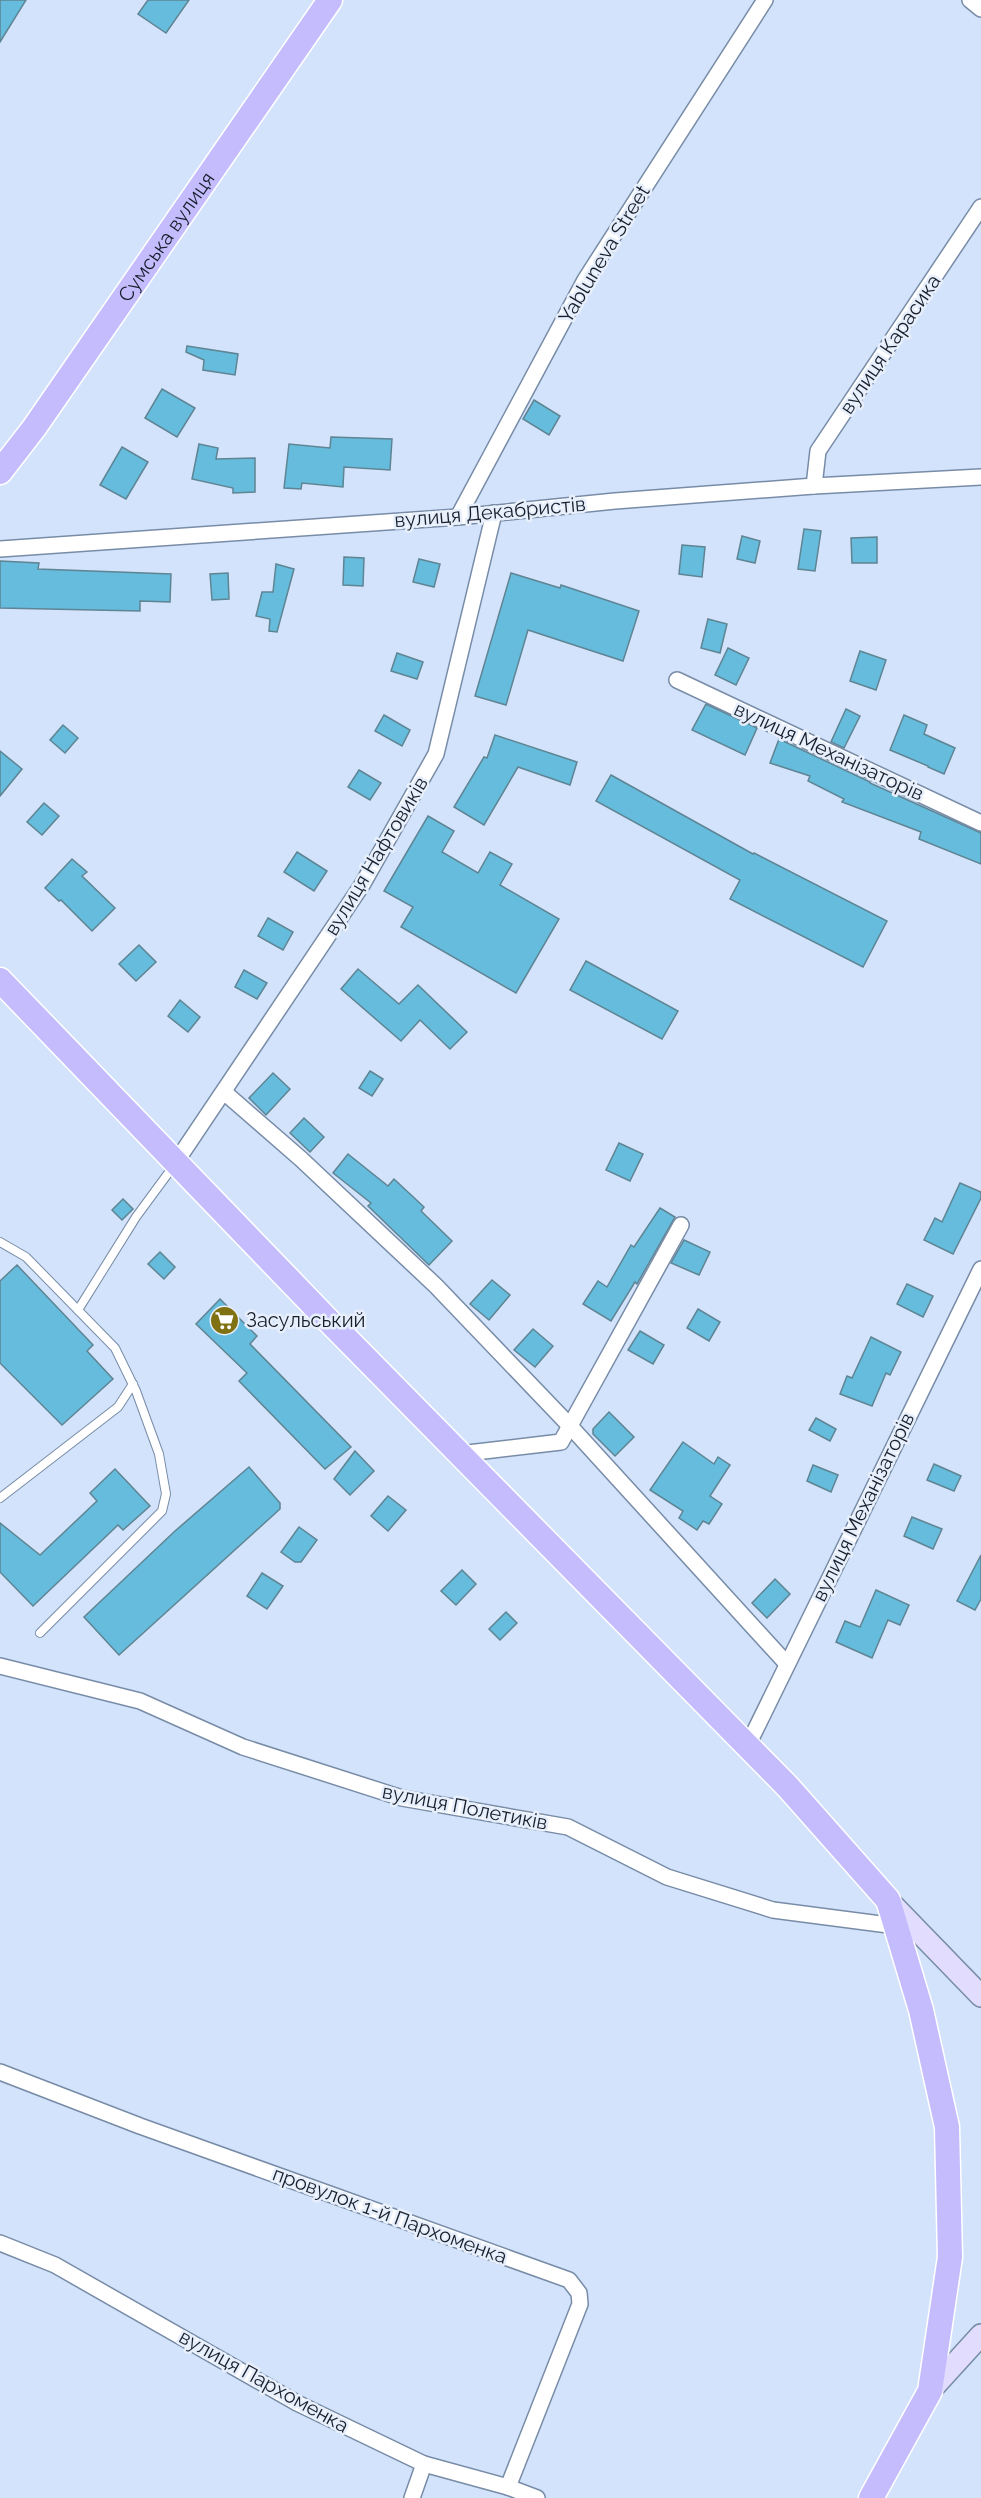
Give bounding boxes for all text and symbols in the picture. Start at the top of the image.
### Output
street label: Сумська вулиця [113,167,219,306]
street label: Yabluneva Street [553,180,655,327]
street label: вулиця Карасика [835,270,945,418]
street label: вулиця Декабристів [393,492,587,532]
street label: вулиця Механізаторів [730,696,928,806]
street label: вулиця Нафтовиків [319,772,433,940]
supermarket icon: Засульський [209,1304,241,1336]
place label: Засульський [246,1308,366,1332]
street label: вулиця Механізаторів [807,1409,919,1605]
street label: вулиця Полетиків [380,1779,550,1835]
street label: провулок 1-й Пархоменка [269,2161,511,2269]
street label: вулиця Пархоменка [175,2324,353,2438]

